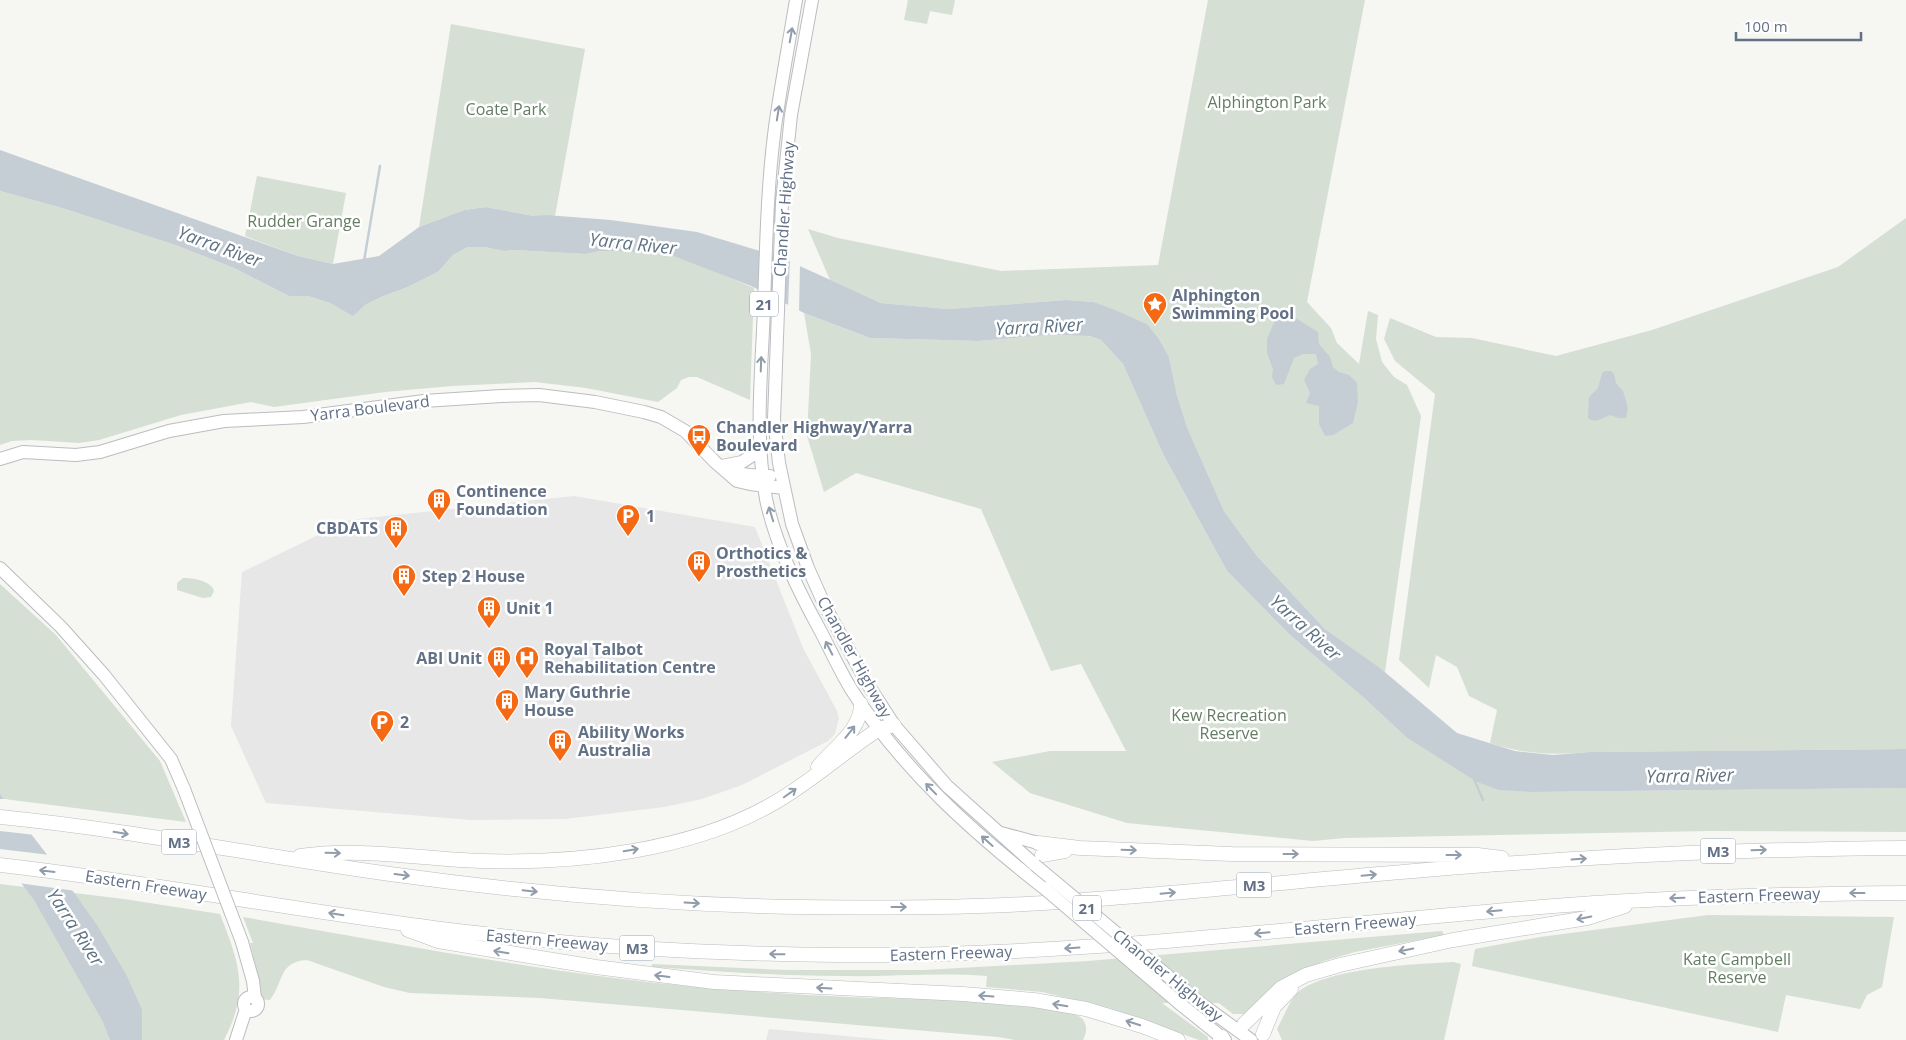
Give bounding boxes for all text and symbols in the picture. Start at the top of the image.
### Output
scale bar [1736,10,1861,42]
text: 100 m [1744,16,1788,36]
one-way arrow [786,27,796,43]
park label: Alphington Park [1207,91,1327,113]
park label: Coate Park [466,98,547,120]
one-way arrow [773,105,783,121]
street label: Chandler Highway [768,140,800,277]
park label: Rudder Grange [247,210,361,232]
water label: Yarra River [175,220,266,273]
water label: Yarra River [588,226,679,260]
place label: Alphington Swimming Pool [1172,284,1294,324]
place icon: Alphington Swimming Pool [1142,291,1168,325]
road number: 21 [750,292,778,316]
water label: Yarra River [995,312,1084,340]
one-way arrow [757,356,766,372]
street label: Yarra Boulevard [309,390,431,426]
place label: Chandler Highway/Yarra Boulevard [716,416,912,456]
bus stop icon: Chandler Highway/Yarra Boulevard [686,423,712,457]
place label: Continence Foundation [456,480,548,520]
building icon: Continence Foundation [426,487,452,521]
parking icon: 1 [615,503,641,537]
place label: 1 [646,505,655,527]
one-way arrow [765,507,775,523]
building icon: CBDATS [383,515,409,549]
place label: CBDATS [316,517,378,539]
place label: Orthotics & Prosthetics [716,542,808,582]
building icon: Orthotics & Prosthetics [686,549,712,583]
building icon: Step 2 House [391,563,417,597]
place label: Step 2 House [422,565,525,587]
water label: Yarra River [1265,589,1347,666]
street label: Chandler Highway [812,592,898,723]
building icon: Unit 1 [476,595,502,629]
place label: Unit 1 [506,597,554,619]
place label: Royal Talbot Rehabilitation Centre [544,638,716,678]
one-way arrow [824,641,833,656]
building icon: ABI Unit [486,645,512,679]
hospital icon: Royal Talbot Rehabilitation Centre [514,645,540,679]
place label: ABI Unit [416,647,482,669]
place label: Mary Guthrie House [524,681,630,721]
building icon: Mary Guthrie House [494,688,520,722]
park label: Kew Recreation Reserve [1171,704,1287,744]
parking icon: 2 [369,709,395,743]
place label: 2 [400,711,409,733]
place label: Ability Works Australia [578,721,685,761]
one-way arrow [845,725,855,739]
building icon: Ability Works Australia [547,728,573,762]
water label: Yarra River [1646,762,1735,788]
one-way arrow [925,783,937,795]
one-way arrow [783,788,797,798]
one-way arrow [113,828,129,838]
road number: M3 [162,830,196,854]
one-way arrow [980,835,993,847]
road number: M3 [1700,838,1736,864]
one-way arrow [623,845,639,854]
one-way arrow [1750,845,1767,855]
one-way arrow [1121,846,1137,855]
one-way arrow [324,848,341,858]
one-way arrow [1283,849,1299,859]
one-way arrow [1446,850,1462,860]
one-way arrow [1571,854,1587,863]
street label: Eastern Freeway [84,865,209,906]
one-way arrow [40,866,56,876]
one-way arrow [1361,870,1377,879]
one-way arrow [394,871,410,881]
road number: M3 [1236,872,1272,898]
street label: Eastern Freeway [1697,882,1822,908]
water label: Yarra River [42,884,110,971]
one-way arrow [521,886,537,896]
one-way arrow [1160,888,1176,898]
one-way arrow [1850,888,1866,898]
one-way arrow [1670,893,1686,903]
road number: 21 [1073,896,1101,920]
one-way arrow [683,899,699,908]
one-way arrow [890,902,906,912]
one-way arrow [1486,906,1502,916]
street label: Eastern Freeway [1293,908,1418,940]
one-way arrow [328,909,344,919]
one-way arrow [1576,914,1592,923]
street label: Eastern Freeway [485,924,610,956]
street label: Chandler Highway [1108,924,1228,1027]
one-way arrow [1255,928,1271,938]
road number: M3 [620,936,654,960]
street label: Eastern Freeway [889,940,1014,966]
one-way arrow [1064,944,1080,953]
one-way arrow [493,946,509,956]
one-way arrow [1398,946,1414,955]
park label: Kate Campbell Reserve [1683,948,1791,988]
one-way arrow [769,949,786,959]
one-way arrow [654,970,670,980]
one-way arrow [816,984,832,993]
one-way arrow [978,991,994,1000]
one-way arrow [1053,999,1069,1009]
one-way arrow [1125,1017,1141,1027]

